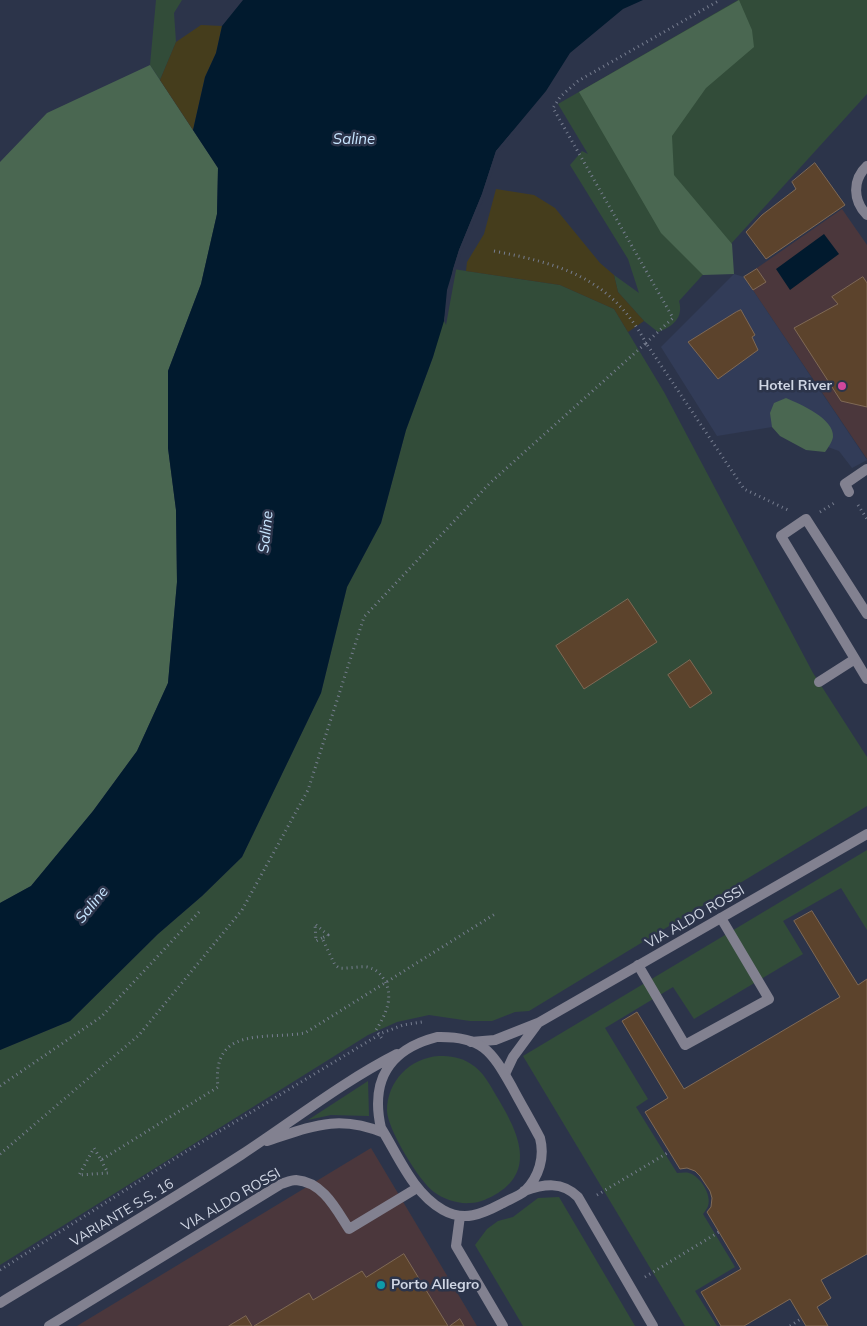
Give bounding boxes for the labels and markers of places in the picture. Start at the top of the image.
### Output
place label: Hotel River [758,378,832,394]
marker: Hotel River [836,380,848,392]
place label: Porto Allegro [391,1277,479,1293]
marker: Porto Allegro [375,1279,387,1291]

